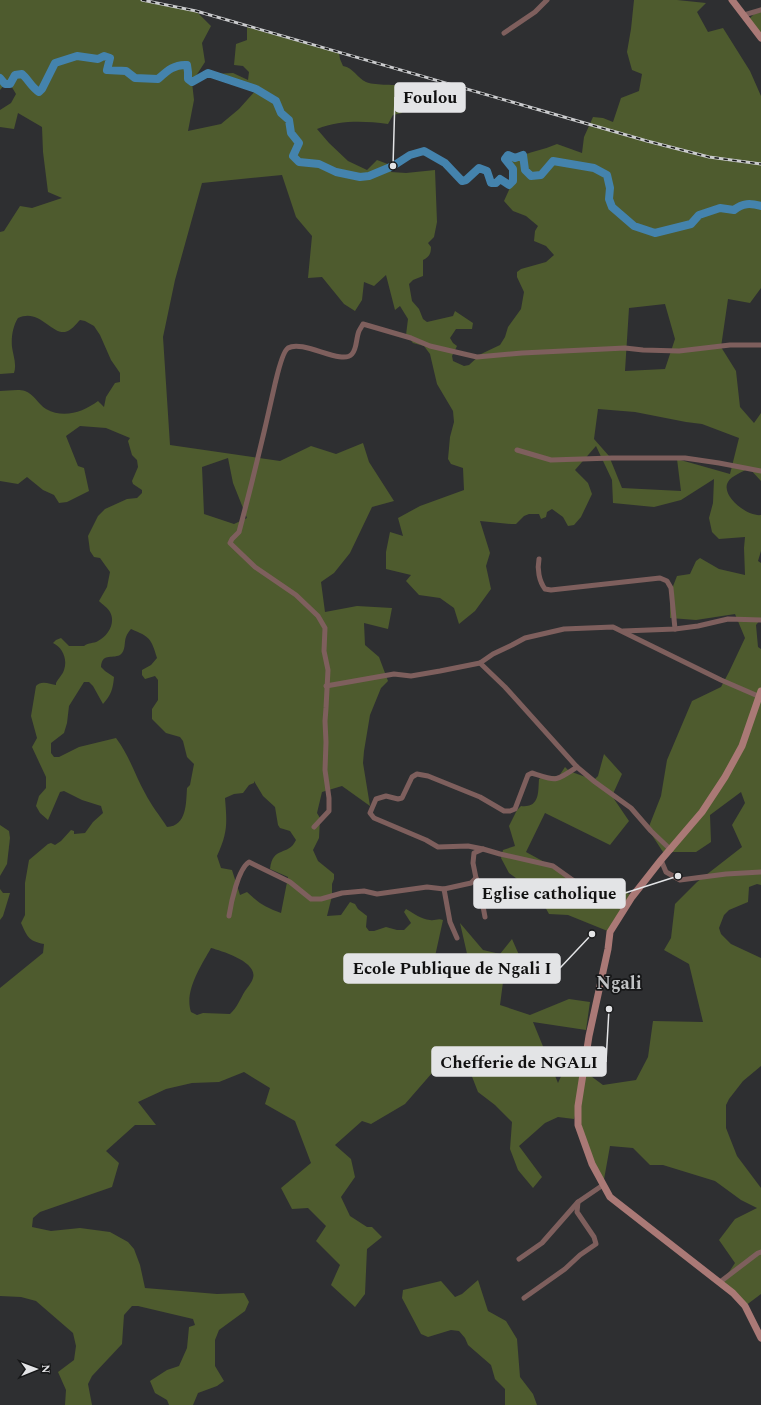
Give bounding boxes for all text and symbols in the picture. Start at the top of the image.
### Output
callout: Foulou [395,83,465,112]
text: Foulou [403,85,457,111]
callout: Eglise catholique [474,879,625,908]
text: Eglise catholique [482,881,616,907]
callout: Ecole Publique de Ngali I [344,954,560,983]
text: Ecole Publique de Ngali I [352,956,552,982]
district label: Ngali [596,970,642,997]
callout: Chefferie de NGALI [432,1047,606,1076]
text: Chefferie de NGALI [440,1050,598,1076]
north arrow [16,1349,56,1389]
text: N [37,1364,54,1373]

